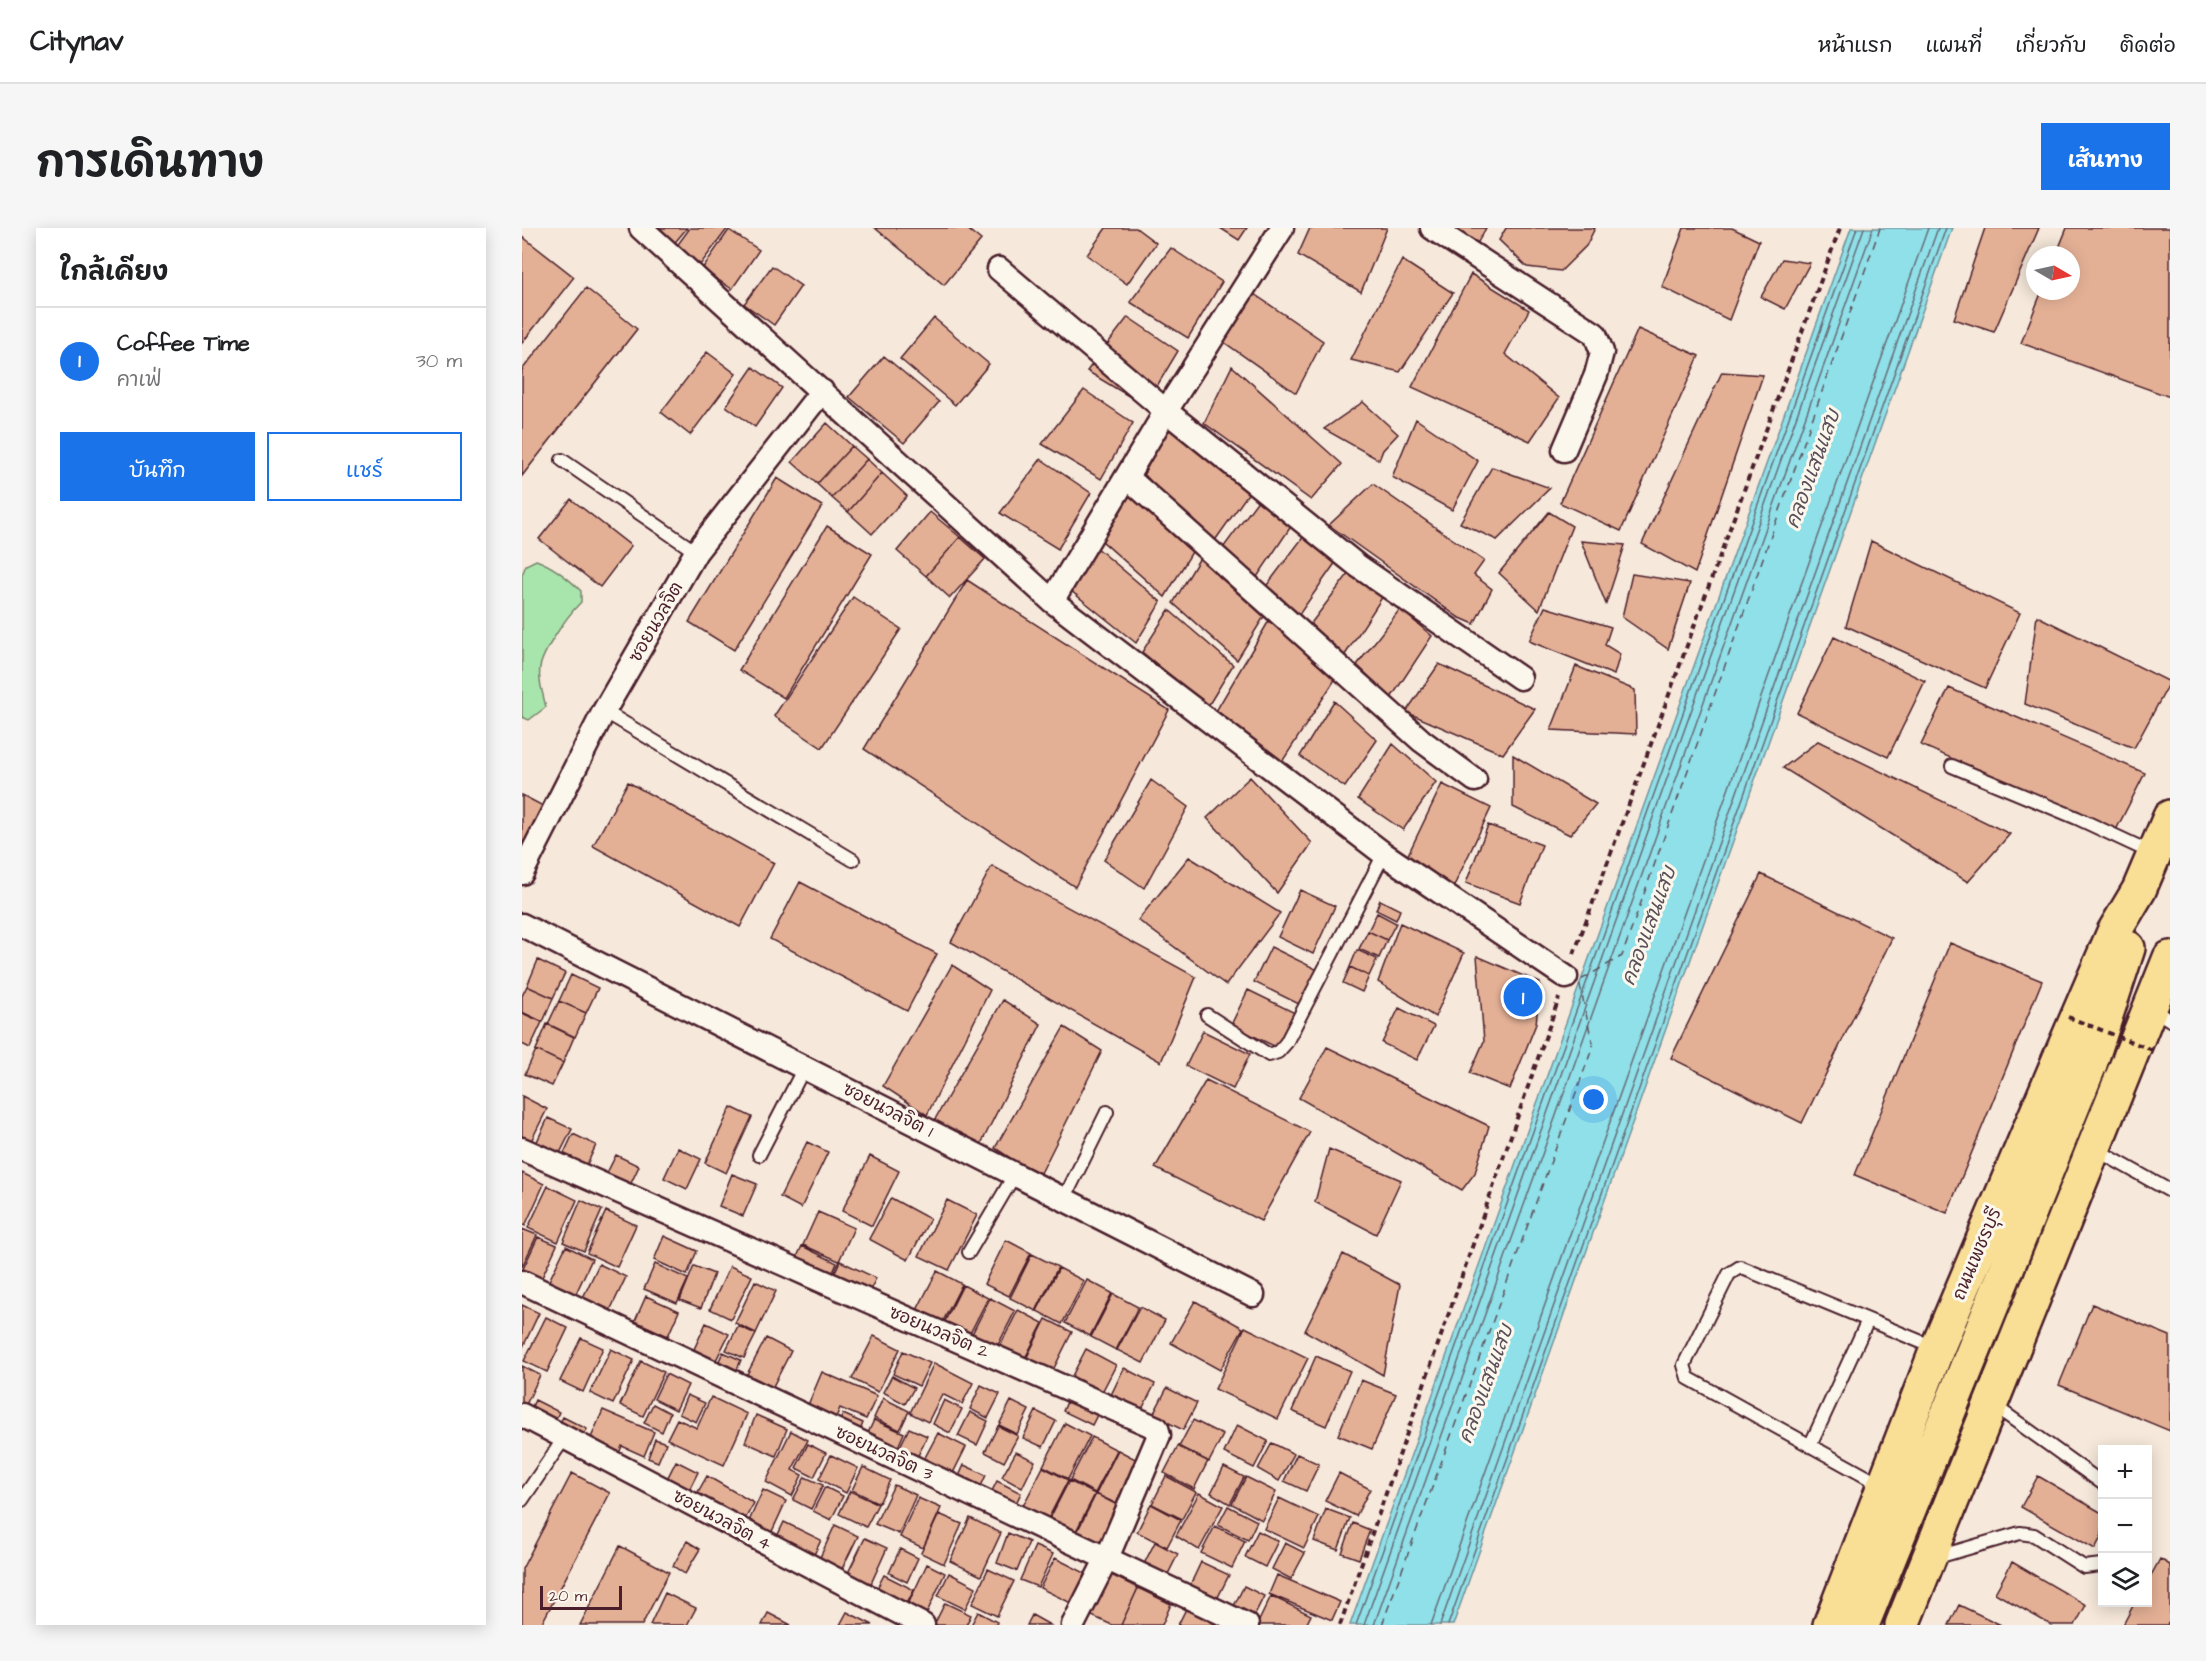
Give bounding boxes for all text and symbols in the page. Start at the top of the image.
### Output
text: Citynav [30,22,124,61]
text: หน้าแรก [1818,31,1893,60]
text: แผนที่ [1926,31,1982,60]
text: เกี่ยวกับ [2015,31,2087,60]
text: ติดต่อ [2120,31,2176,60]
button: เส้นทาง [2041,123,2170,190]
text: การเดินทาง [36,135,264,193]
north arrow [2026,246,2080,300]
text: ใกล้เคียง [60,254,168,290]
text: Coffee Time [117,328,250,359]
text: 1 [78,347,81,375]
text: 30 m [416,347,462,375]
text: คาเฟ่ [117,366,162,394]
water label: คลองแสนแสบ [1779,404,1848,532]
button: บันทึก [60,432,255,501]
button: แชร์ [267,432,462,501]
street label: ซอยนวลจิต [623,577,689,667]
water label: คลองแสนแสบ [1615,861,1684,989]
pin: 1 [1504,974,1542,1020]
street label: ซอยนวลจิต 1 [838,1076,938,1144]
your location [1579,1085,1608,1114]
street label: ถนนเพชรบุรี [1946,1204,2009,1304]
street label: ซอยนวลจิต 2 [885,1300,994,1365]
water label: คลองแสนแสบ [1452,1319,1521,1447]
street label: ซอยนวลจิต 3 [831,1419,937,1487]
map controls [2098,1445,2152,1607]
button: + [2098,1445,2152,1499]
street label: ซอยนวลจิต 4 [668,1483,776,1557]
button: − [2098,1499,2152,1553]
button: layers [2098,1553,2152,1607]
scale bar [540,1583,622,1610]
text: 20 m [549,1585,587,1607]

